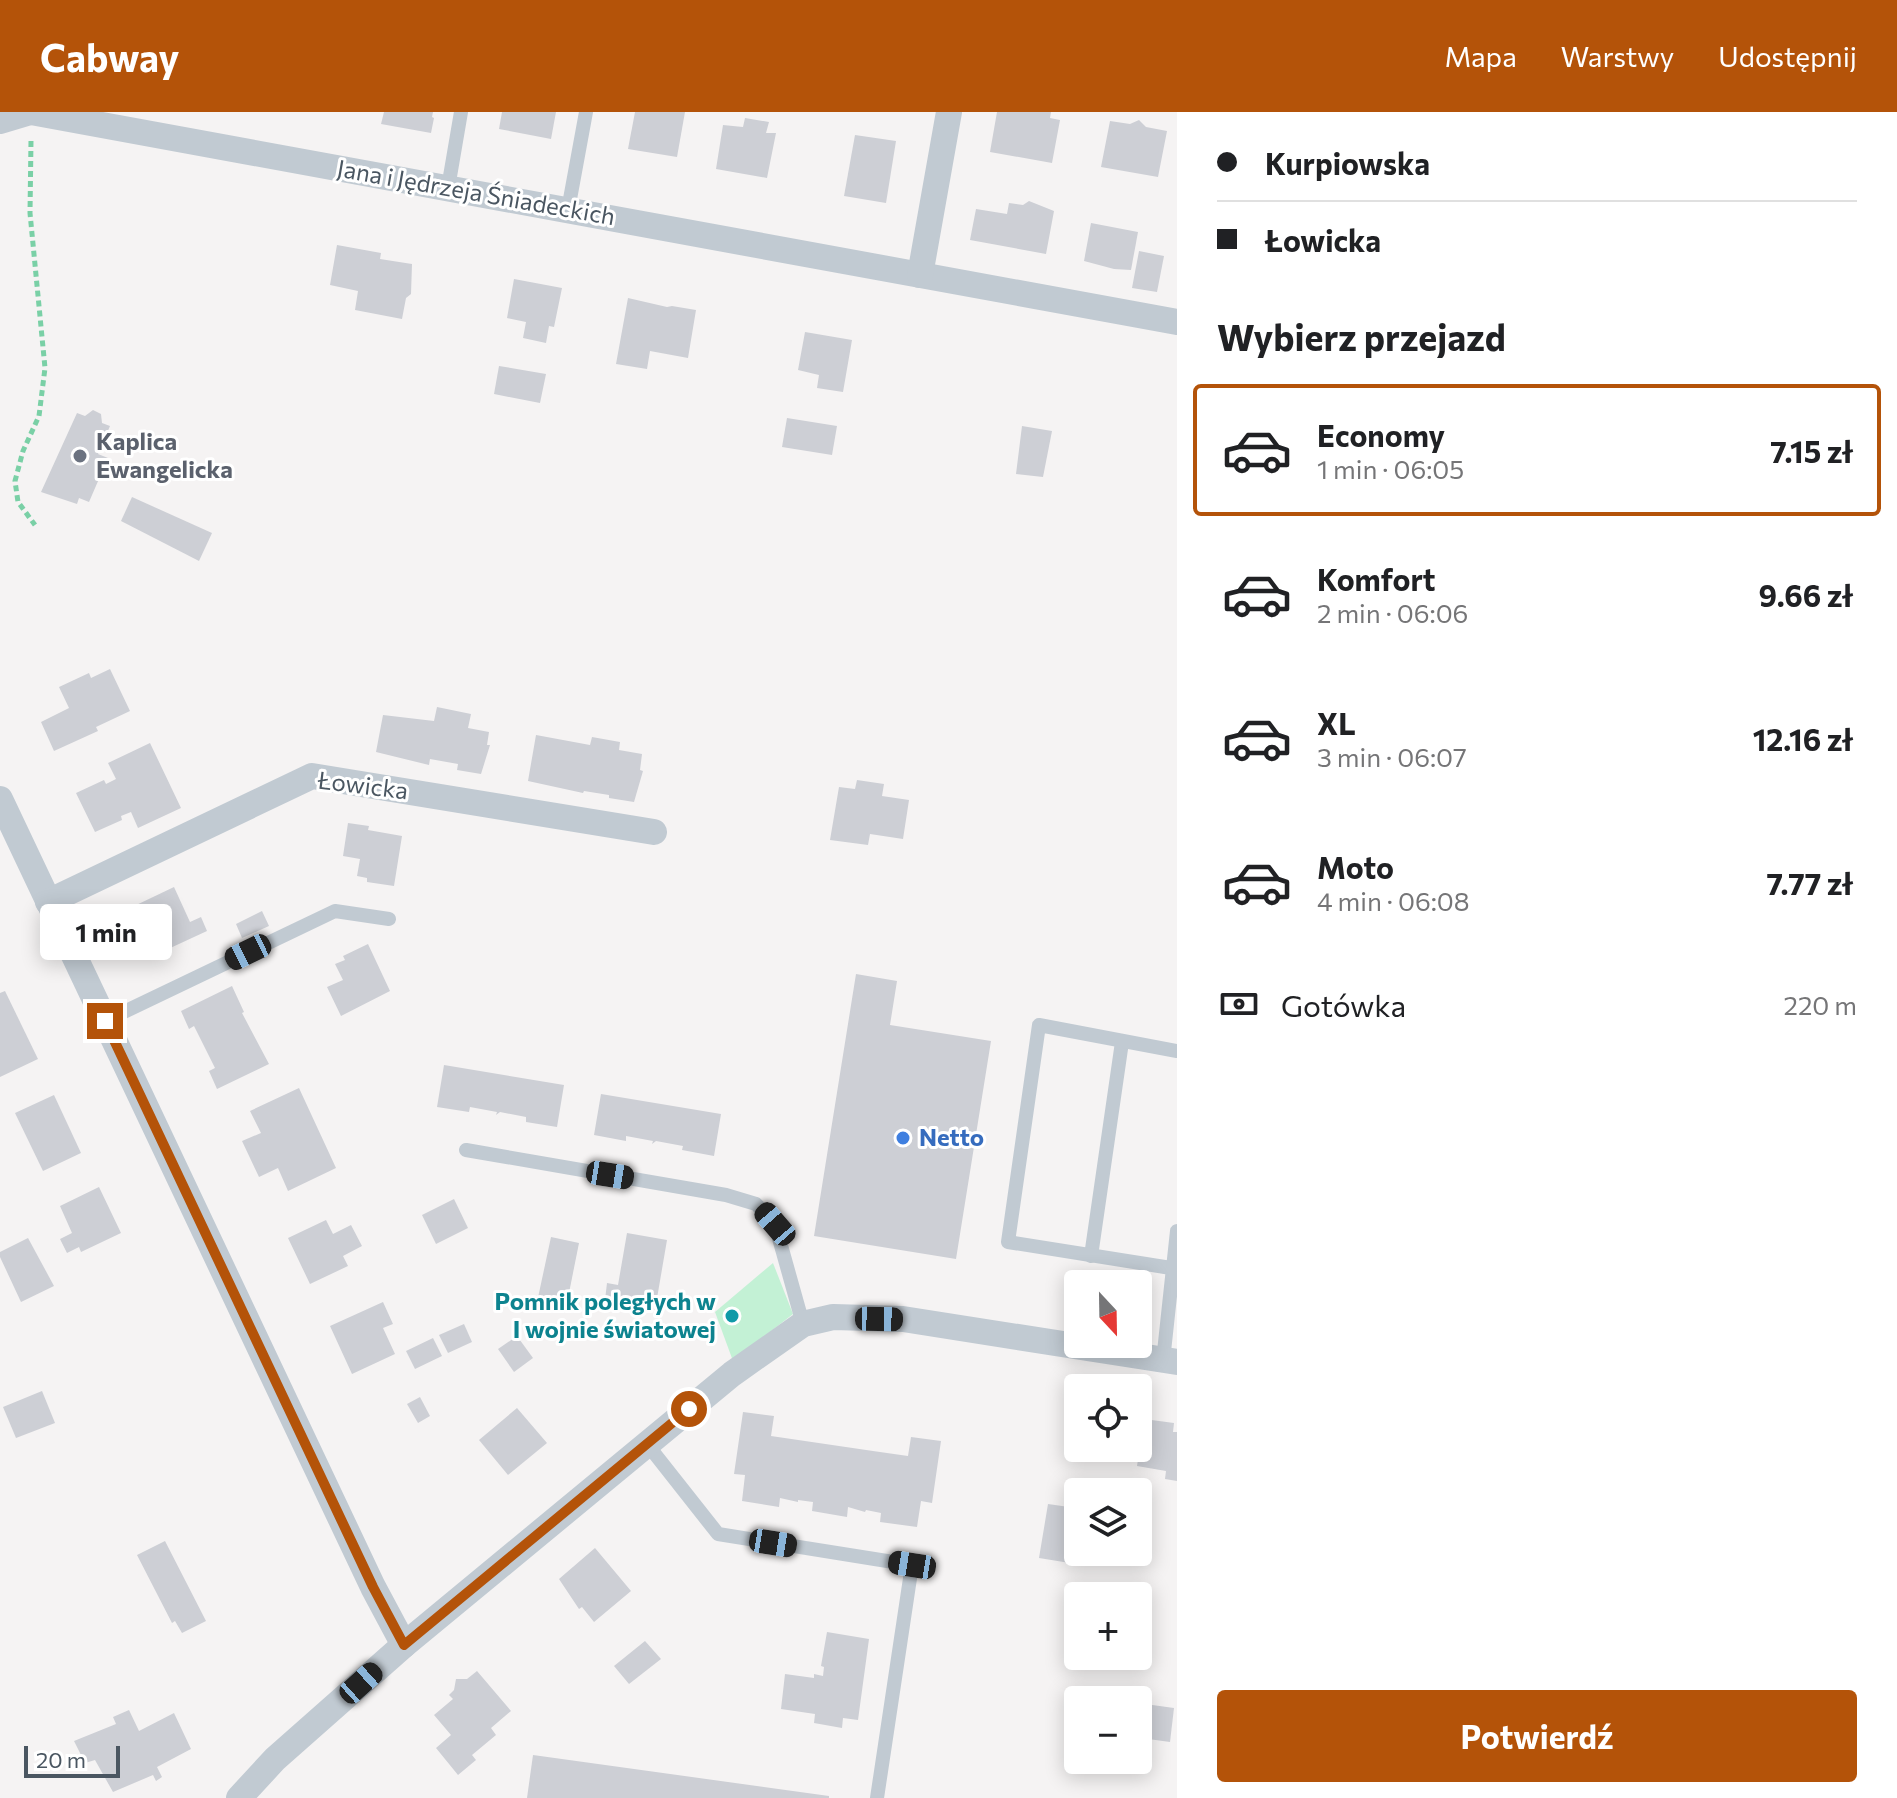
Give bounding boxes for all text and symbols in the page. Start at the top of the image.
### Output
text: Cabway [40,33,179,80]
text: Mapa [1444,39,1517,73]
text: Warstwy [1561,39,1674,73]
text: Udostępnij [1718,39,1857,73]
text: Kurpiowska [1265,144,1430,181]
street label: Jana i Jędrzeja Śniadeckich [335,153,618,230]
text: Łowicka [1265,221,1381,258]
text: Wybierz przejazd [1217,314,1506,358]
icon: car [1221,414,1293,486]
text: Economy [1317,416,1445,453]
place label: Kaplica Ewangelicka [96,426,233,483]
text: 7.15 zł [1770,432,1853,469]
marker: Kaplica Ewangelicka [71,447,89,465]
text: 1 min · 06:05 [1317,453,1464,484]
icon: car [1221,558,1293,630]
text: Komfort [1317,560,1436,597]
text: 9.66 zł [1759,576,1853,613]
text: 2 min · 06:06 [1317,597,1468,628]
icon: car [1221,702,1293,774]
text: XL [1317,704,1356,741]
text: 12.16 zł [1753,720,1853,757]
text: 3 min · 06:07 [1317,741,1467,772]
street label: Łowicka [315,764,410,804]
icon: car [1221,846,1293,918]
text: Moto [1317,848,1394,885]
text: 7.77 zł [1766,864,1853,901]
text: 4 min · 06:08 [1317,885,1470,916]
callout: 1 min [39,905,171,961]
text: 1 min [75,916,137,947]
car [221,931,275,973]
icon: cash [1217,982,1261,1026]
text: Gotówka [1281,986,1406,1023]
text: 220 m [1784,989,1857,1020]
route end [87,1003,123,1039]
place label: Netto [919,1122,984,1151]
marker: Netto [894,1129,912,1147]
car [584,1159,636,1191]
car [750,1198,800,1250]
north arrow [1064,1270,1152,1358]
map controls [1064,1270,1152,1774]
place label: Pomnik poległych w I wojnie światowej [494,1286,716,1343]
marker: Pomnik poległych w I wojnie światowej [723,1307,741,1325]
car [855,1307,903,1331]
button: locate [1064,1374,1152,1462]
route start [671,1391,707,1427]
button: layers [1064,1478,1152,1566]
car [747,1527,799,1559]
car [886,1549,938,1581]
button: + [1064,1582,1152,1670]
car [335,1658,387,1708]
button: − [1064,1686,1152,1774]
button: Potwierdź [1217,1690,1857,1782]
scale bar [24,1742,120,1778]
text: 20 m [36,1746,86,1773]

